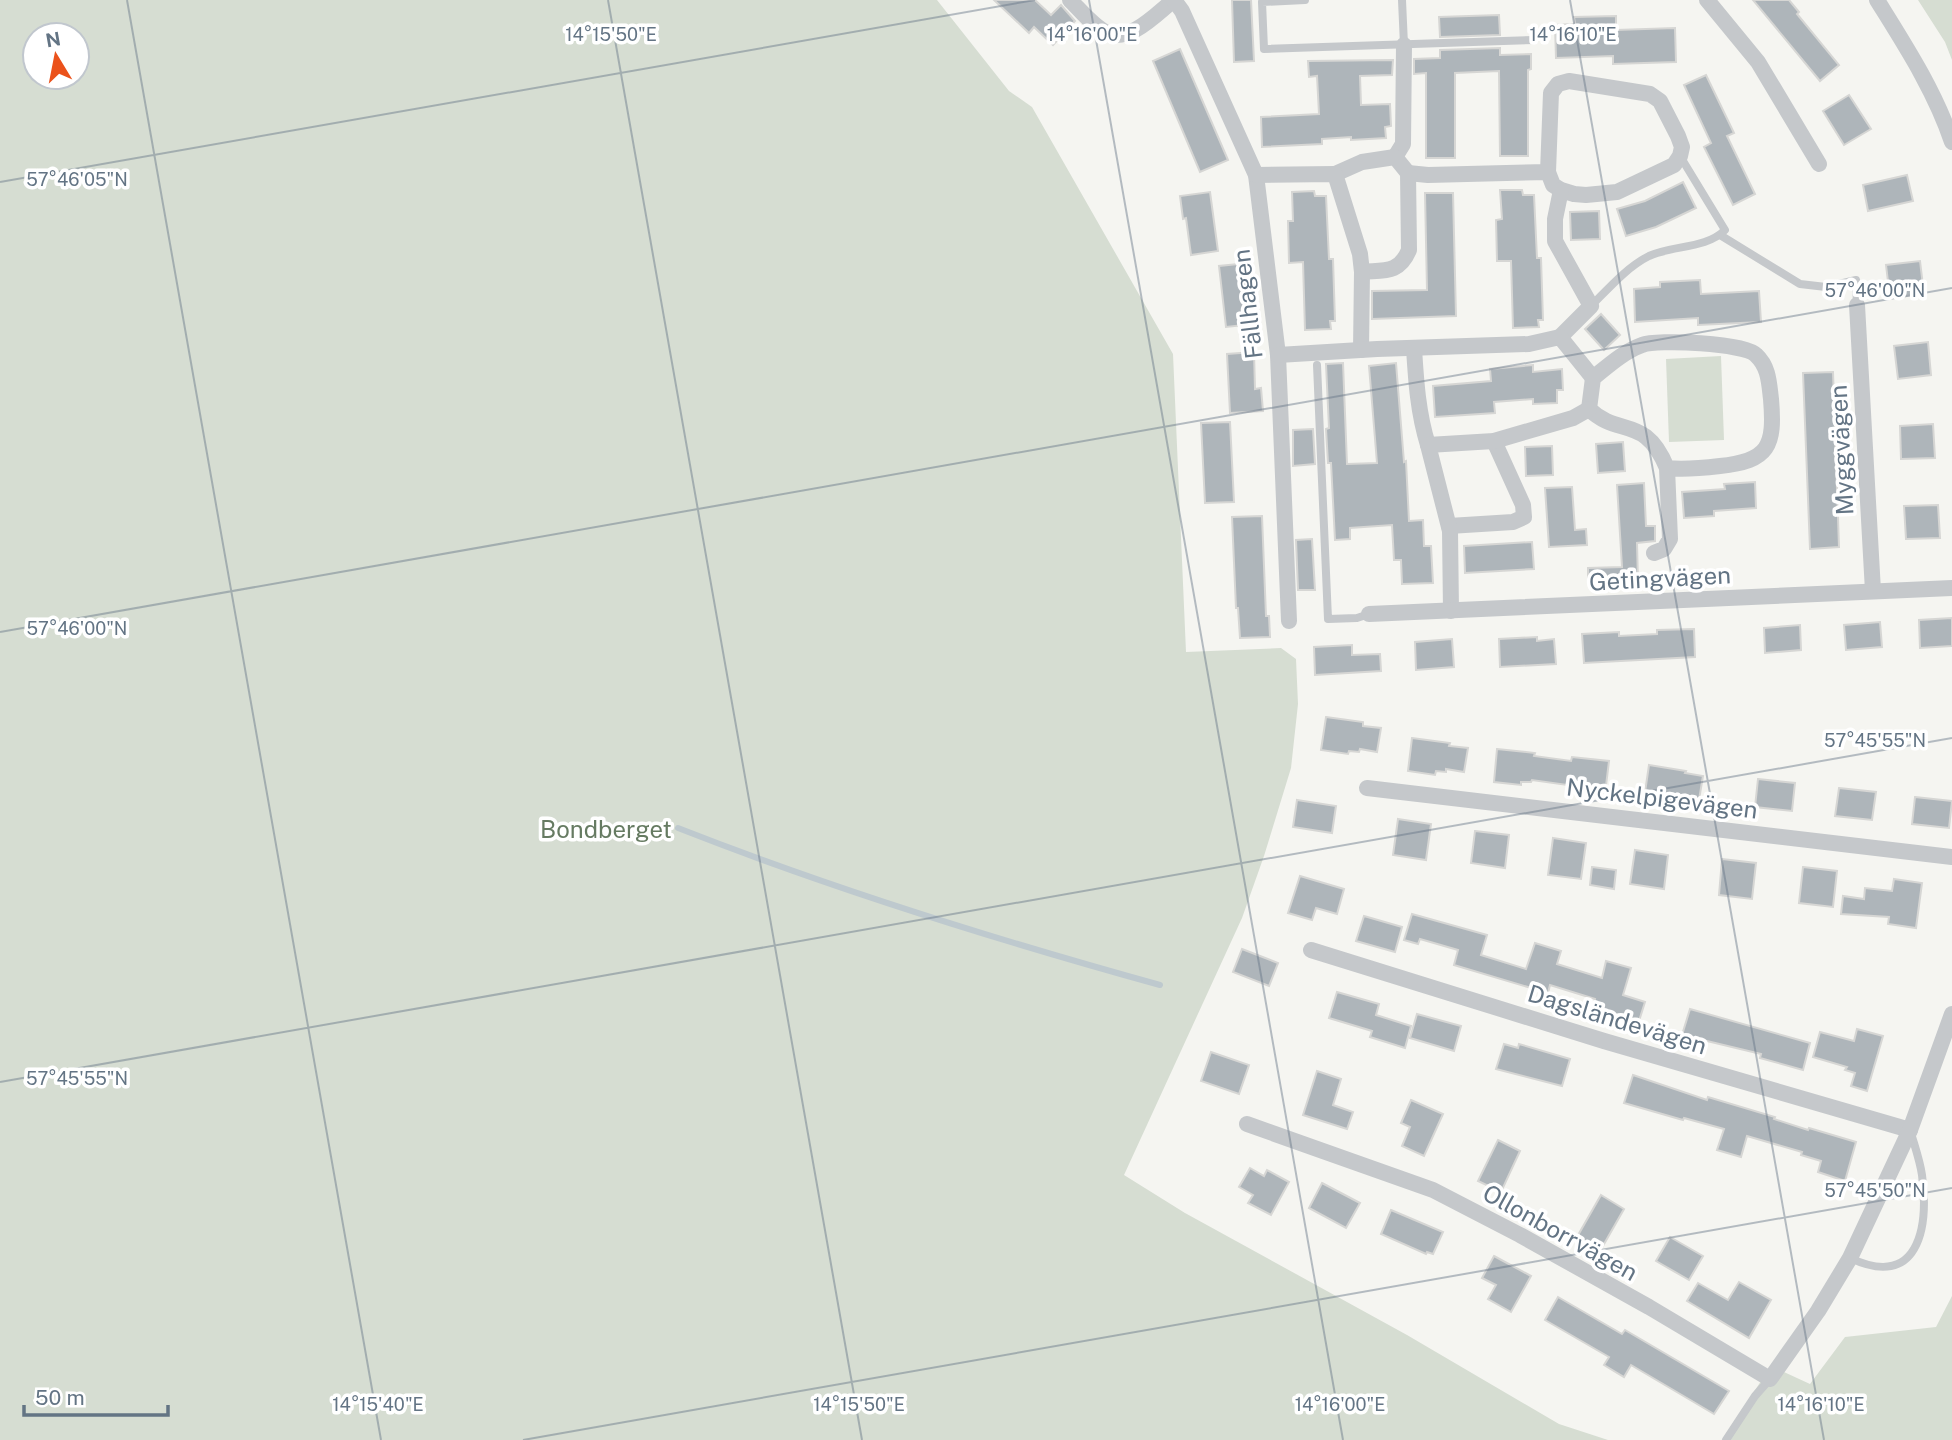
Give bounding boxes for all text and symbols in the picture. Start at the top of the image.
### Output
north arrow [21,21,91,91]
text: 14°15'50"E [565,24,657,45]
text: 14°16'00"E [1047,24,1137,45]
text: 14°16'10"E [1529,24,1617,45]
text: N [44,27,62,51]
text: 57°46'05"N [26,169,128,190]
street label: Fällhagen [1226,248,1268,361]
text: 57°46'00"N [1825,280,1925,301]
street label: Myggvägen [1824,384,1858,516]
street label: Getingvägen [1588,560,1732,596]
text: 57°46'00"N [27,618,127,639]
text: 57°45'55"N [1824,730,1926,751]
street label: Nyckelpigevägen [1565,772,1759,824]
park label: Bondberget [540,815,672,843]
street label: Dagsländevägen [1524,979,1710,1060]
text: 57°45'55"N [26,1068,128,1089]
street label: Ollonborrvägen [1478,1178,1643,1286]
text: 57°45'50"N [1824,1180,1926,1201]
scale bar [24,1374,168,1418]
text: 50 m [35,1385,85,1410]
text: 14°15'40"E [332,1394,424,1415]
text: 14°15'50"E [813,1394,905,1415]
text: 14°16'00"E [1295,1394,1385,1415]
text: 14°16'10"E [1777,1394,1865,1415]

